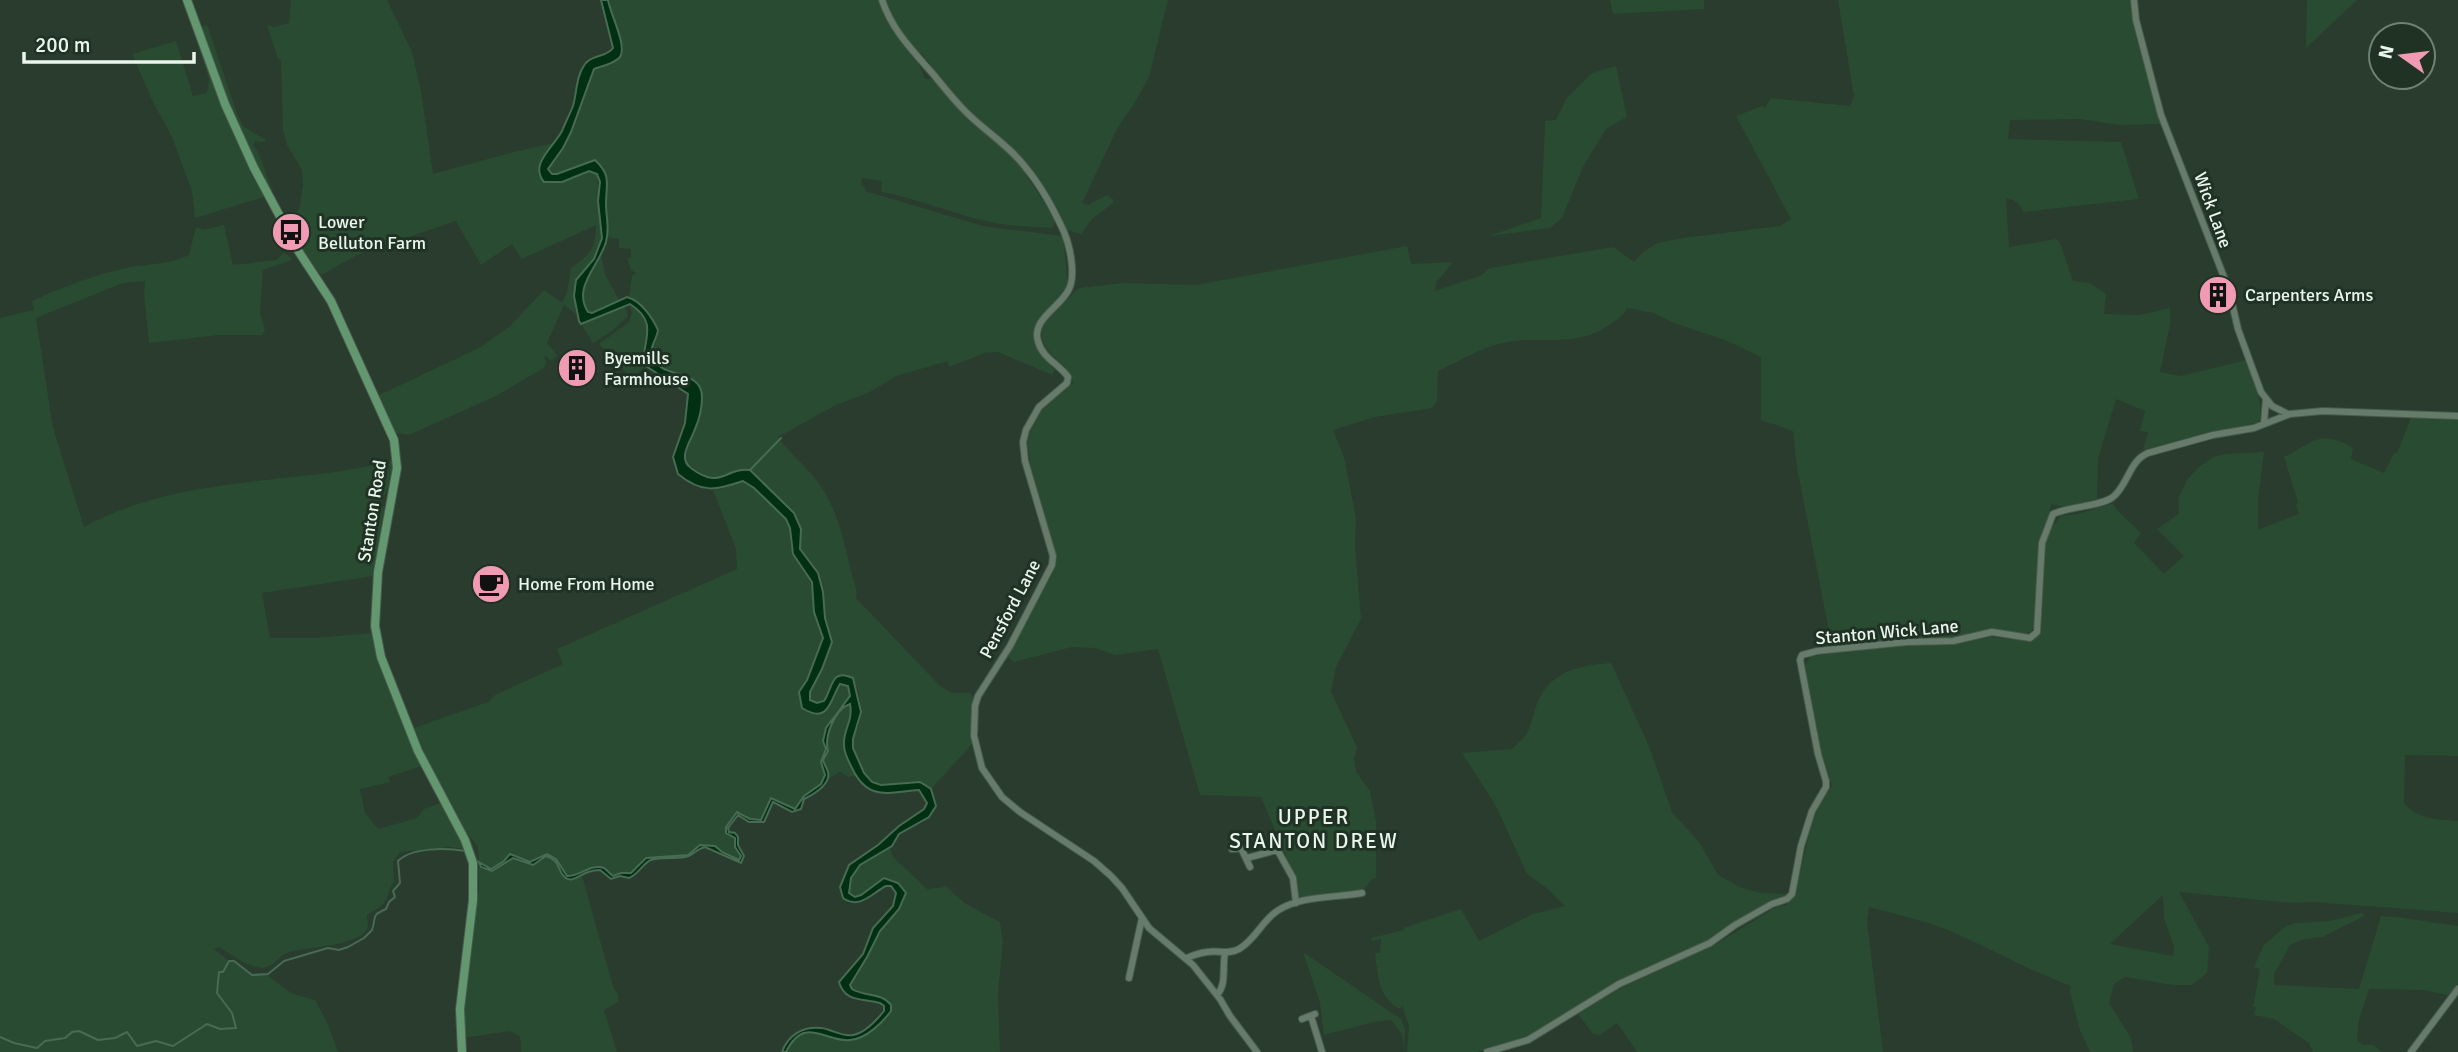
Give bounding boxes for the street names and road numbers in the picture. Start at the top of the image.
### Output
street label: Wick Lane [2189,169,2237,251]
street label: Stanton Road [353,458,391,564]
street label: Pensford Lane [975,556,1045,662]
street label: Stanton Wick Lane [1815,615,1959,649]

